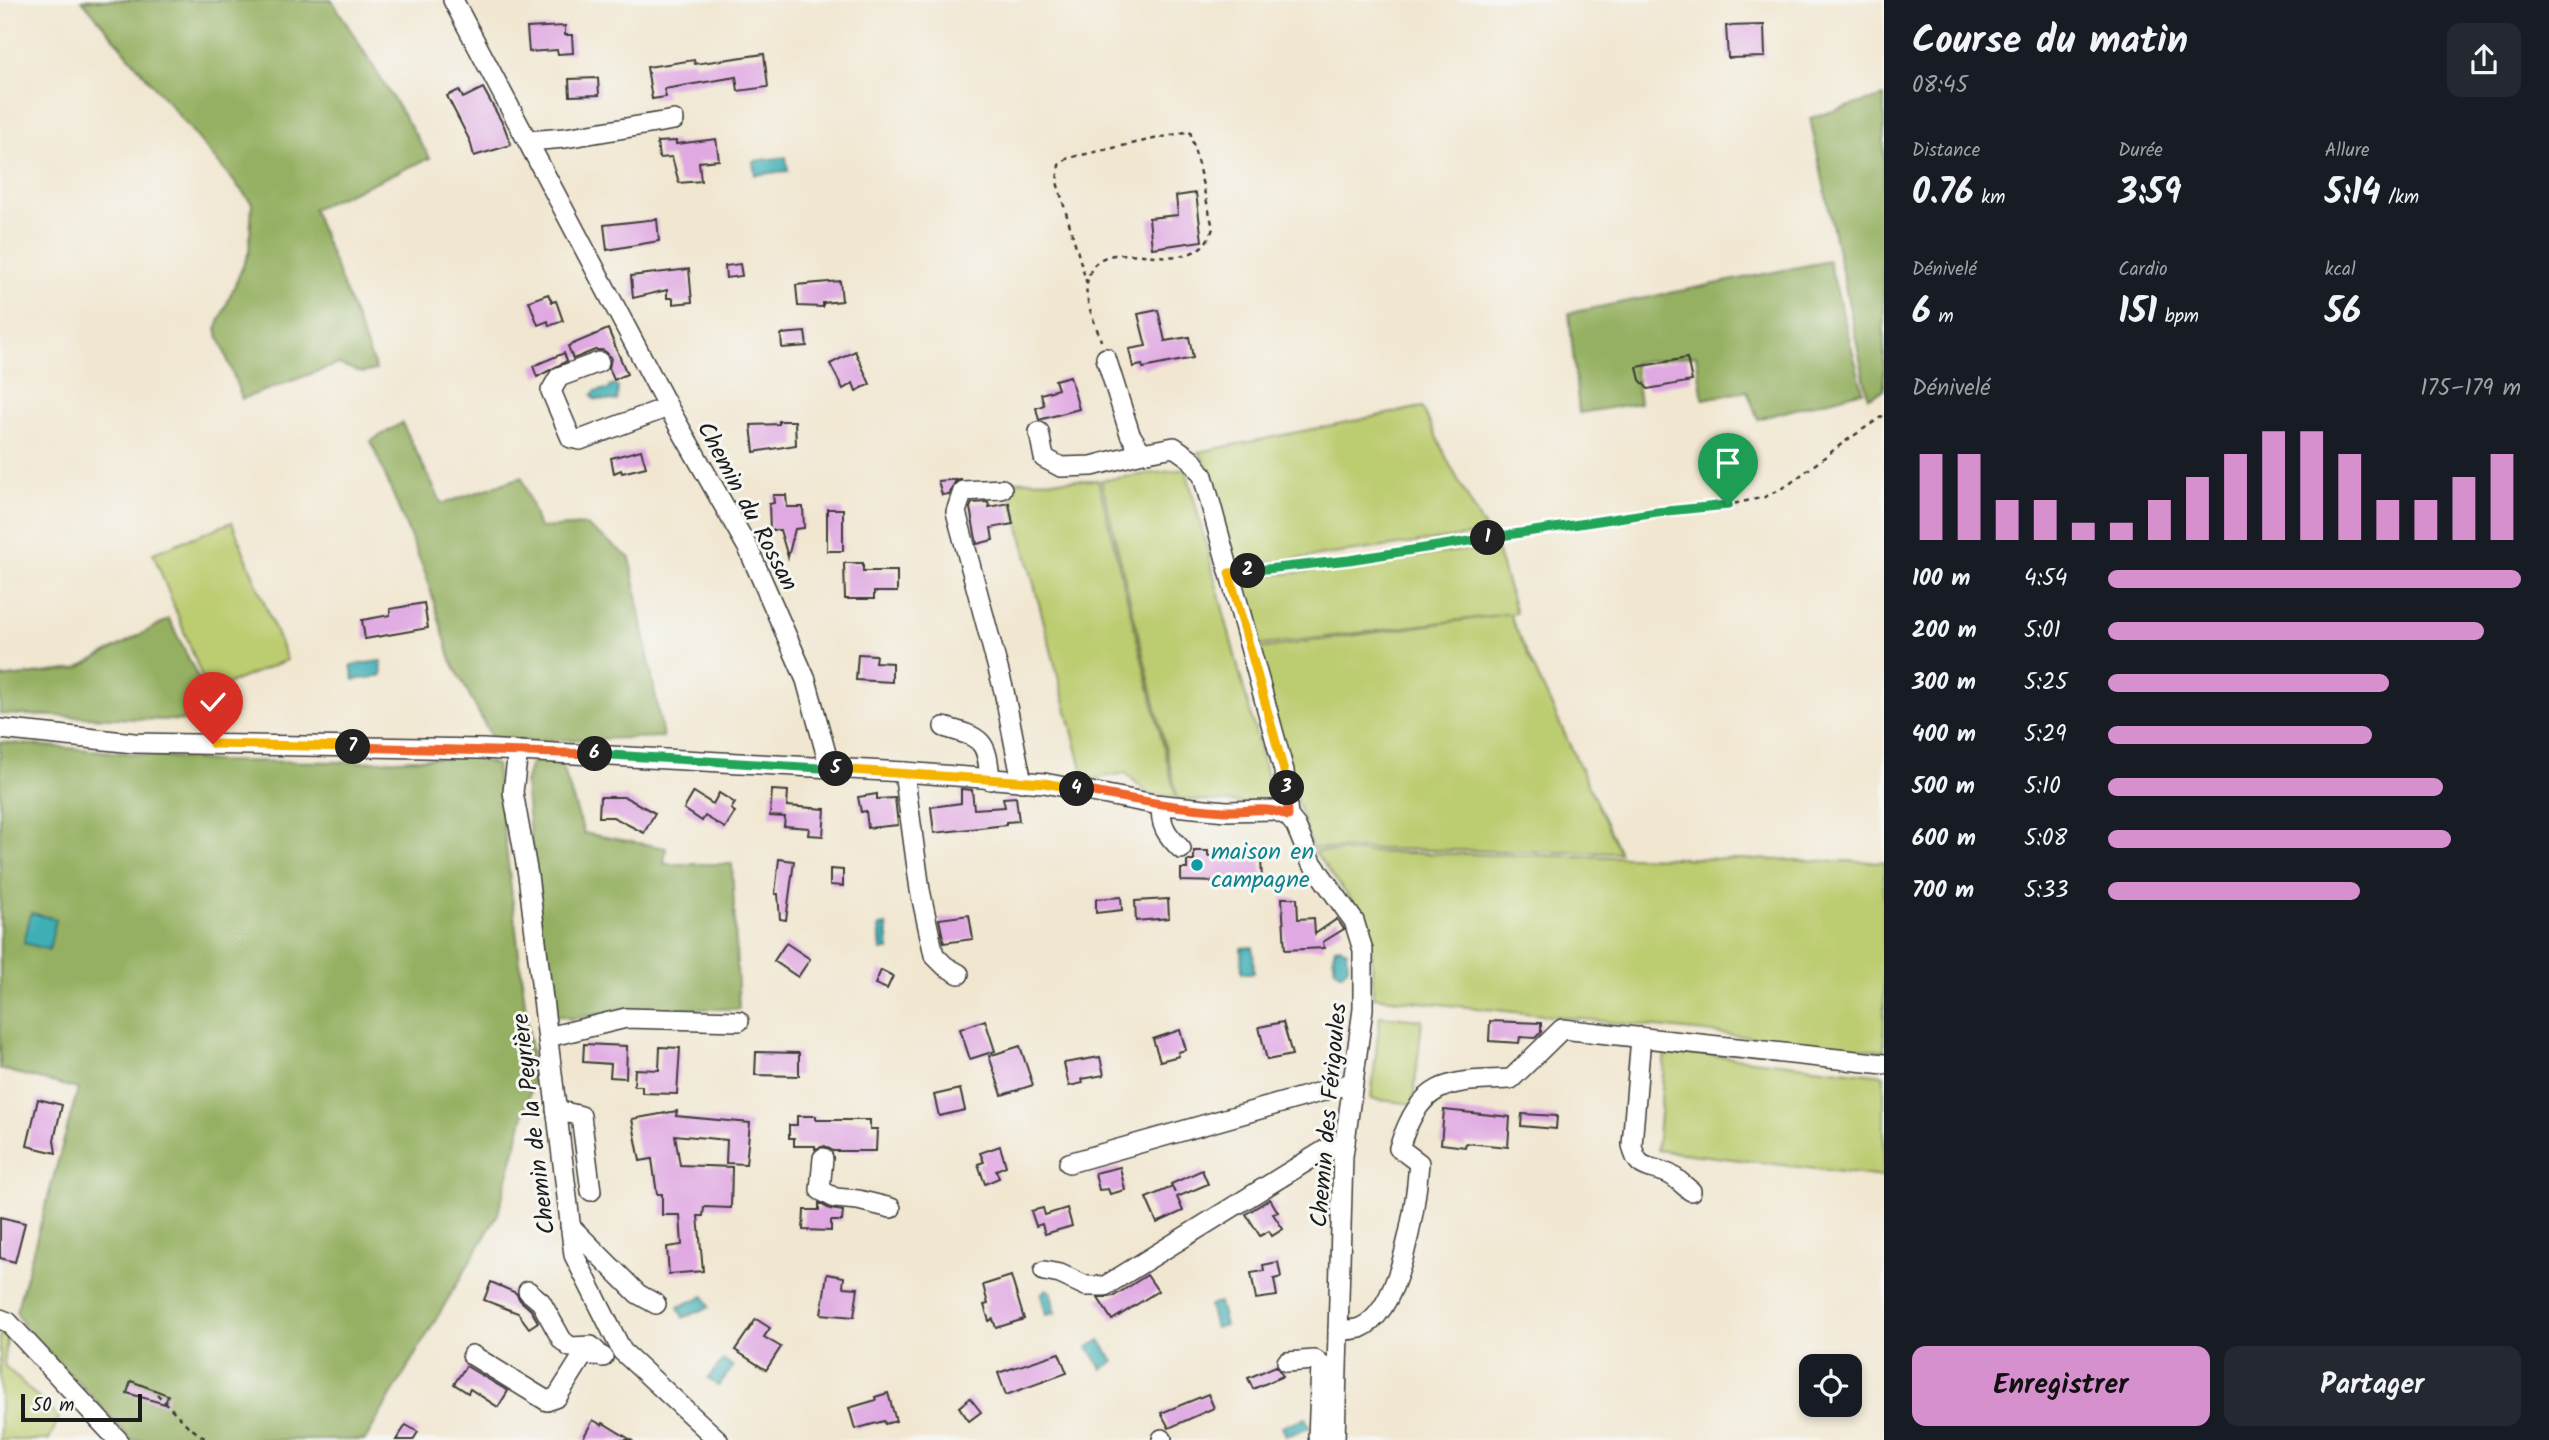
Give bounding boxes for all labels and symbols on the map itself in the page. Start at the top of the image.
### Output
street label: Chemin du Rossan [685,415,808,599]
pin [1698,433,1758,505]
pin: 1 [1470,520,1506,556]
pin: 2 [1230,554,1266,588]
pin [183,672,243,744]
pin: 7 [336,730,370,764]
pin: 6 [578,736,612,772]
pin: 5 [818,752,854,786]
pin: 3 [1270,770,1304,806]
pin: 4 [1060,772,1094,806]
place label: maison en campagne [1211,833,1314,900]
marker: maison en campagne [1189,857,1205,873]
street label: Chemin des Férigoules [1300,1001,1359,1229]
street label: Chemin de la Peyrière [502,1011,567,1237]
scale bar [21,1391,142,1423]

